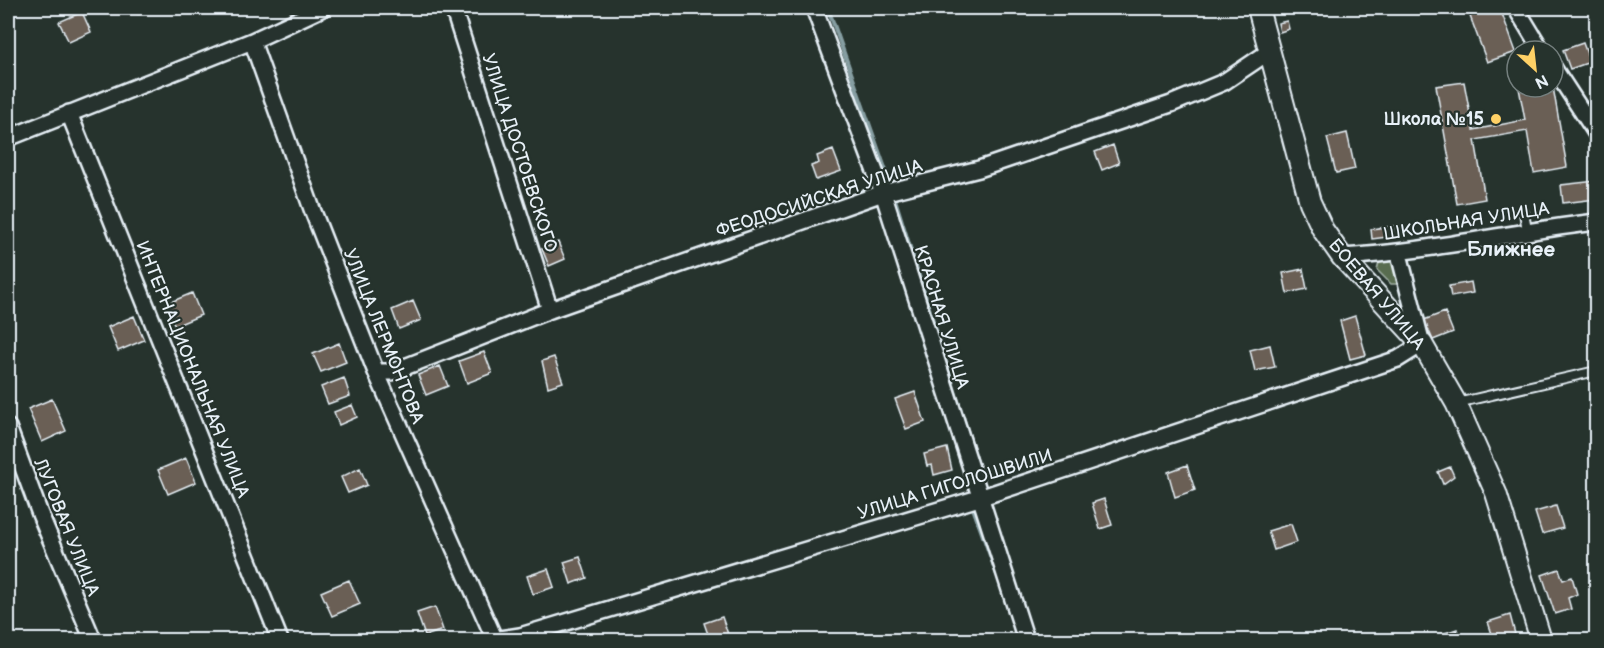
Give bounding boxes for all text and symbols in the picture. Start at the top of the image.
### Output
north arrow [1505,39,1565,99]
street label: УЛИЦА ДОСТОЕВСКОГО [477,51,562,255]
text: N [1531,70,1551,92]
place label: Школа №15 [1384,109,1484,130]
marker: Школа №15 [1489,112,1503,126]
street label: ФЕОДОСИЙСКАЯ УЛИЦА [713,155,925,242]
street label: ШКОЛЬНАЯ УЛИЦА [1382,198,1551,245]
street label: БОЕВАЯ УЛИЦА [1324,235,1429,354]
district label: Ближнее [1467,237,1556,262]
street label: ИНТЕРНАЦИОНАЛЬНАЯ УЛИЦА [131,238,254,501]
street label: КРАСНАЯ УЛИЦА [910,243,973,392]
street label: УЛИЦА ЛЕРМОНТОВА [339,246,428,427]
street label: УЛИЦА ГИГОЛОШВИЛИ [855,445,1055,524]
street label: ЛУГОВАЯ УЛИЦА [29,455,104,599]

